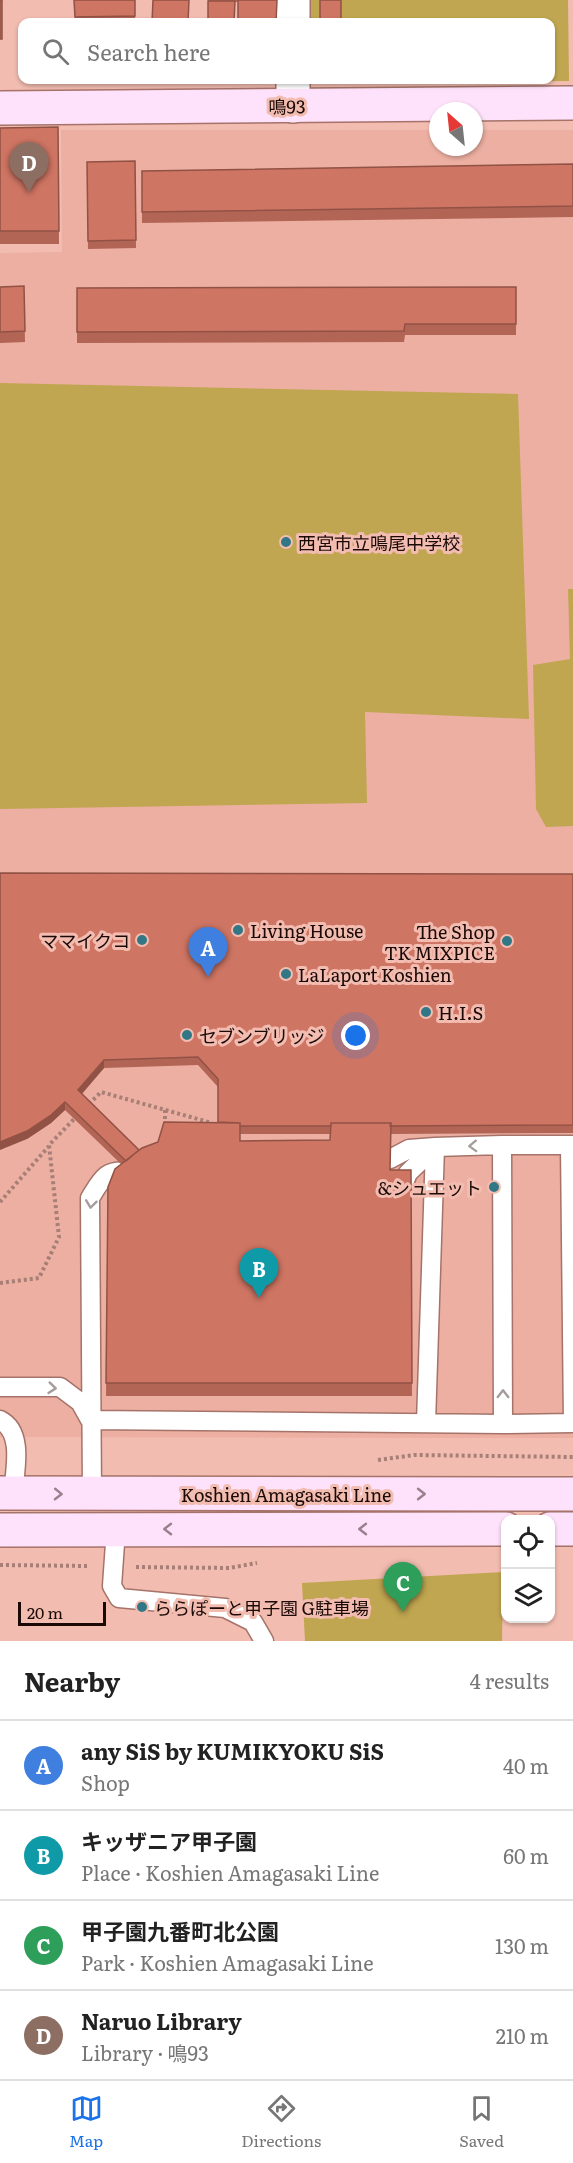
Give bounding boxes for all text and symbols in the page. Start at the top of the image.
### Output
search box [18,18,555,84]
icon: search [39,35,72,68]
text: Search here [87,35,210,68]
street label: 鳴93 [268,92,306,120]
north arrow [429,102,483,156]
pin: D [9,142,48,192]
place label: 西宮市立鳴尾中学校 [298,529,460,556]
marker: 西宮市立鳴尾中学校 [279,535,293,549]
place label: Living House [250,917,363,944]
place label: The Shop TK MIXPICE [384,918,495,966]
marker: Living House [231,923,245,937]
place label: ママイクコ [40,927,130,954]
pin: A [188,928,228,977]
marker: ママイクコ [135,933,149,947]
marker: The Shop TK MIXPICE [500,934,514,948]
place label: LaLaport Koshien [298,961,452,988]
marker: LaLaport Koshien [279,967,293,981]
place label: H.I.S [438,999,483,1026]
marker: H.I.S [419,1005,433,1019]
your location [341,1021,370,1050]
place label: セブンブリッジ [199,1022,324,1049]
marker: セブンブリッジ [180,1028,194,1042]
one-way arrow [468,1139,477,1152]
place label: &シュエット [377,1174,482,1201]
marker: &シュエット [487,1180,501,1194]
one-way arrow [85,1199,98,1209]
pin: B [240,1248,278,1298]
one-way arrow [47,1381,57,1394]
one-way arrow [497,1389,509,1398]
street label: Koshien Amagasaki Line [181,1481,391,1508]
one-way arrow [54,1488,63,1500]
one-way arrow [417,1488,426,1500]
map controls [501,1515,555,1623]
button: locate [501,1515,555,1569]
one-way arrow [164,1523,173,1535]
one-way arrow [359,1523,368,1535]
pin: C [384,1562,422,1612]
button: layers [501,1569,555,1623]
place label: ららぽーと甲子園 G駐車場 [154,1594,369,1621]
scale bar [18,1599,106,1626]
text: 20 m [27,1600,63,1624]
marker: ららぽーと甲子園 G駐車場 [135,1600,149,1614]
text: Nearby [24,1661,120,1700]
text: 4 results [470,1665,549,1695]
text: any SiS by KUMIKYOKU SiS [81,1734,384,1767]
text: A [36,1750,51,1780]
text: 40 m [503,1750,549,1780]
text: Shop [81,1767,130,1797]
text: キッザニア甲子園 [81,1824,257,1857]
text: B [37,1840,50,1870]
text: 60 m [503,1840,549,1870]
text: Place · Koshien Amagasaki Line [81,1857,379,1887]
text: 甲子園九番町北公園 [81,1914,279,1947]
text: C [36,1930,51,1960]
text: 130 m [495,1930,549,1960]
text: Park · Koshien Amagasaki Line [81,1947,374,1977]
text: Naruo Library [81,2004,242,2037]
text: D [36,2020,51,2050]
text: 210 m [496,2020,549,2050]
text: Library · 鳴93 [81,2037,209,2067]
tab: Map [69,2092,103,2152]
tab: Directions [241,2092,321,2152]
tab: Saved [459,2092,504,2152]

